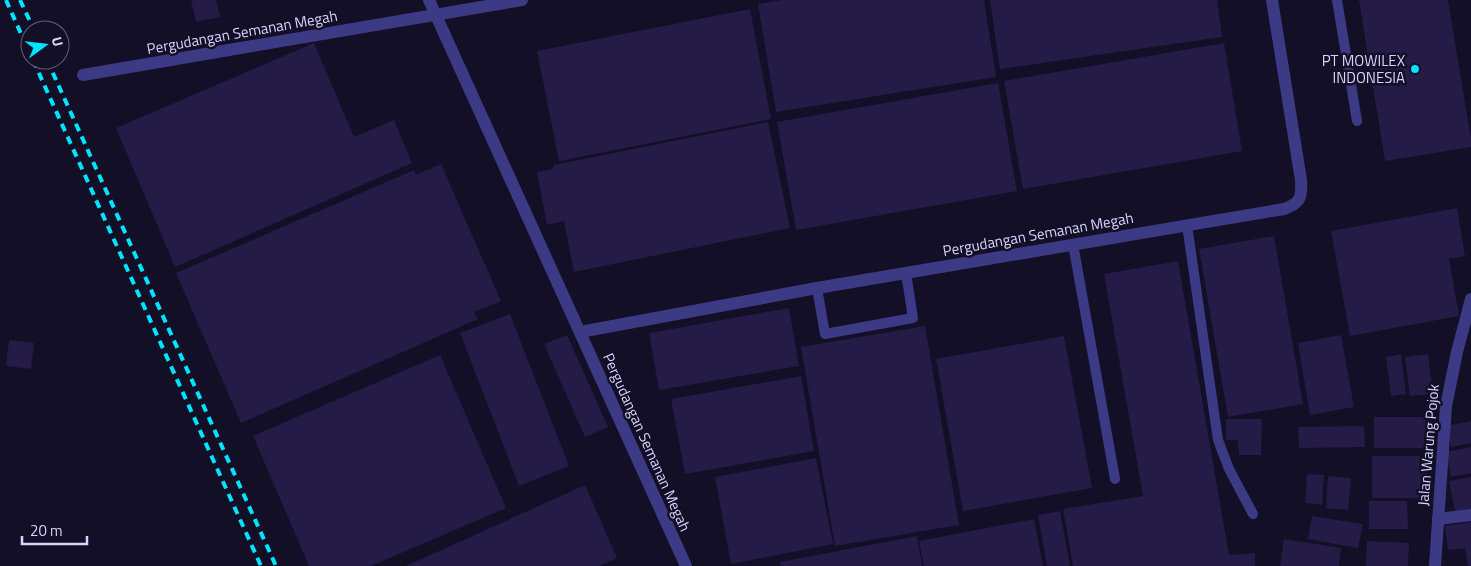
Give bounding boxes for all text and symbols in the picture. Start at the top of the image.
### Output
street label: Pergudangan Semanan Megah [145,4,339,60]
north arrow [20,20,70,70]
text: U [47,34,69,49]
place label: PT MOWILEX INDONESIA [1322,49,1406,89]
marker: PT MOWILEX INDONESIA [1409,63,1421,75]
street label: Pergudangan Semanan Megah [941,206,1135,262]
street label: Pergudangan Semanan Megah [597,349,697,535]
street label: Jalan Warung Pojok [1411,383,1445,507]
scale bar [22,514,88,546]
text: 20 m [30,519,63,542]

